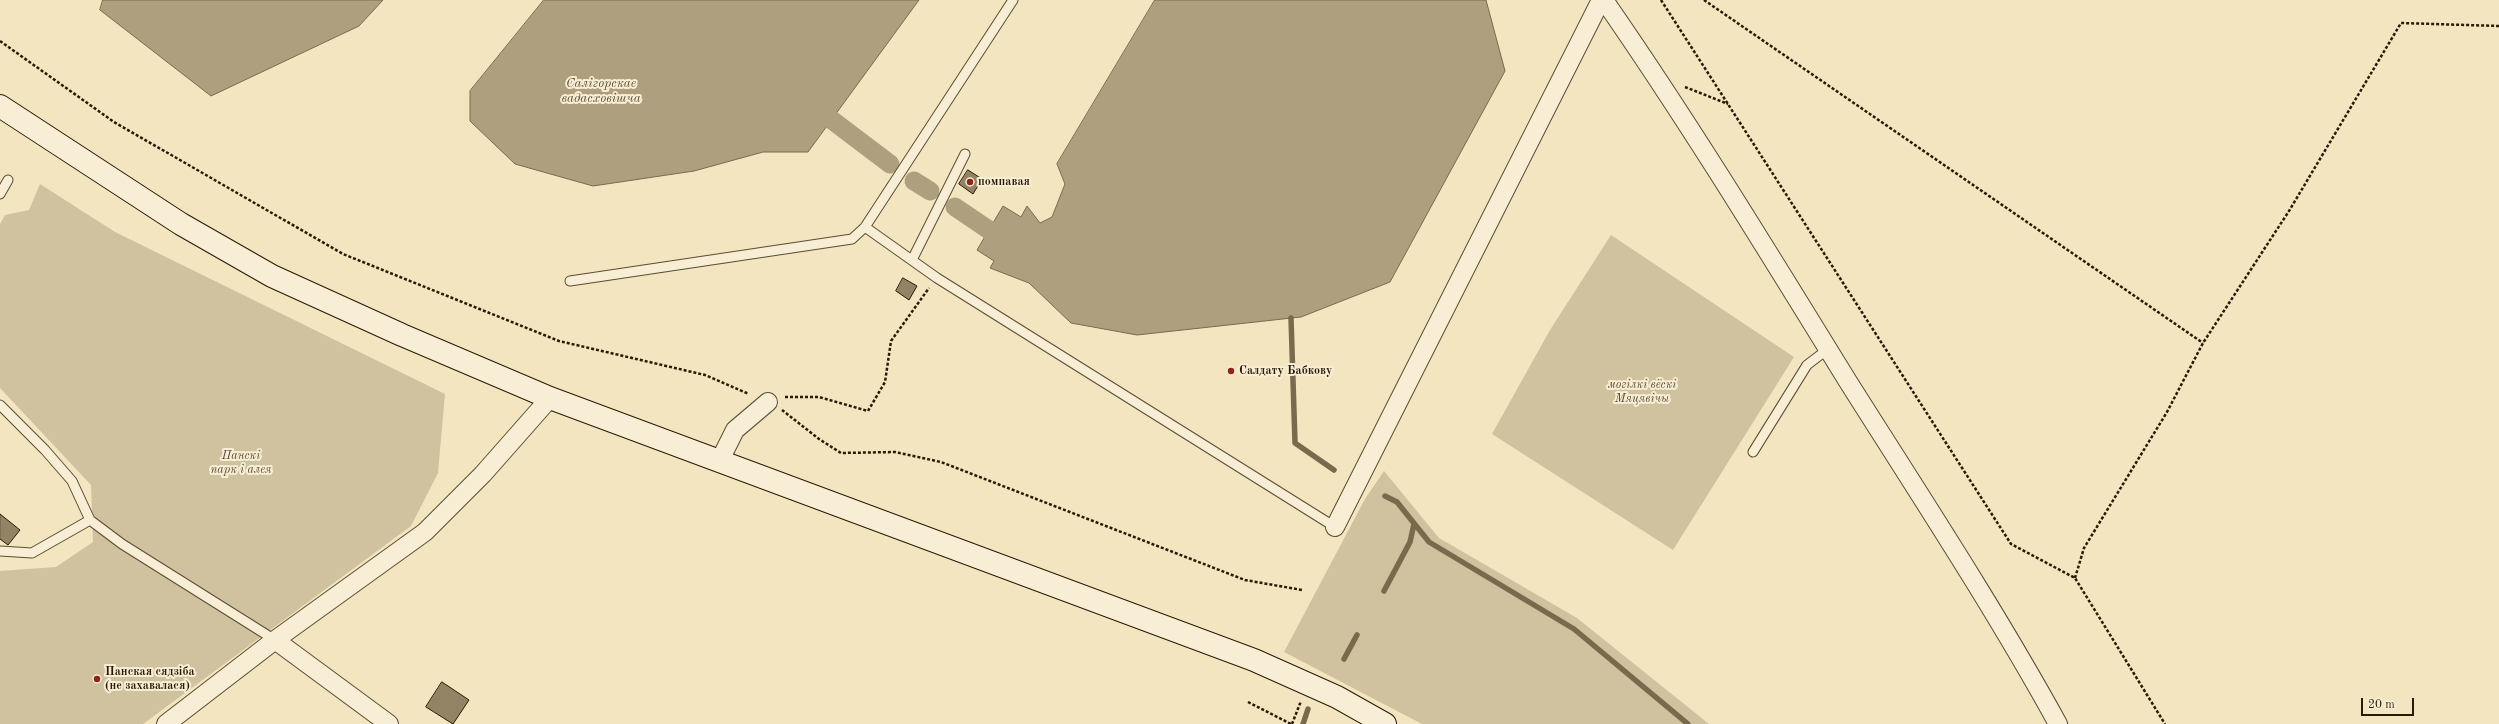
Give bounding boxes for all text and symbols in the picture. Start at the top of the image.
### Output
water label: Салігорскае вадасховішча [561,76,641,107]
place label: помпавая [978,175,1030,189]
marker: помпавая [965,177,975,187]
place label: Салдату Бабкову [1239,364,1332,378]
marker: Салдату Бабкову [1226,366,1236,376]
park label: могілкі вёскі Мяцявічы [1608,378,1676,406]
park label: Панскі парк і алея [210,449,272,477]
place label: Панская сядзіба (не захавалася) [105,665,195,693]
marker: Панская сядзіба (не захавалася) [92,674,102,684]
scale bar [2363,690,2416,716]
text: 20 m [2368,699,2395,711]

